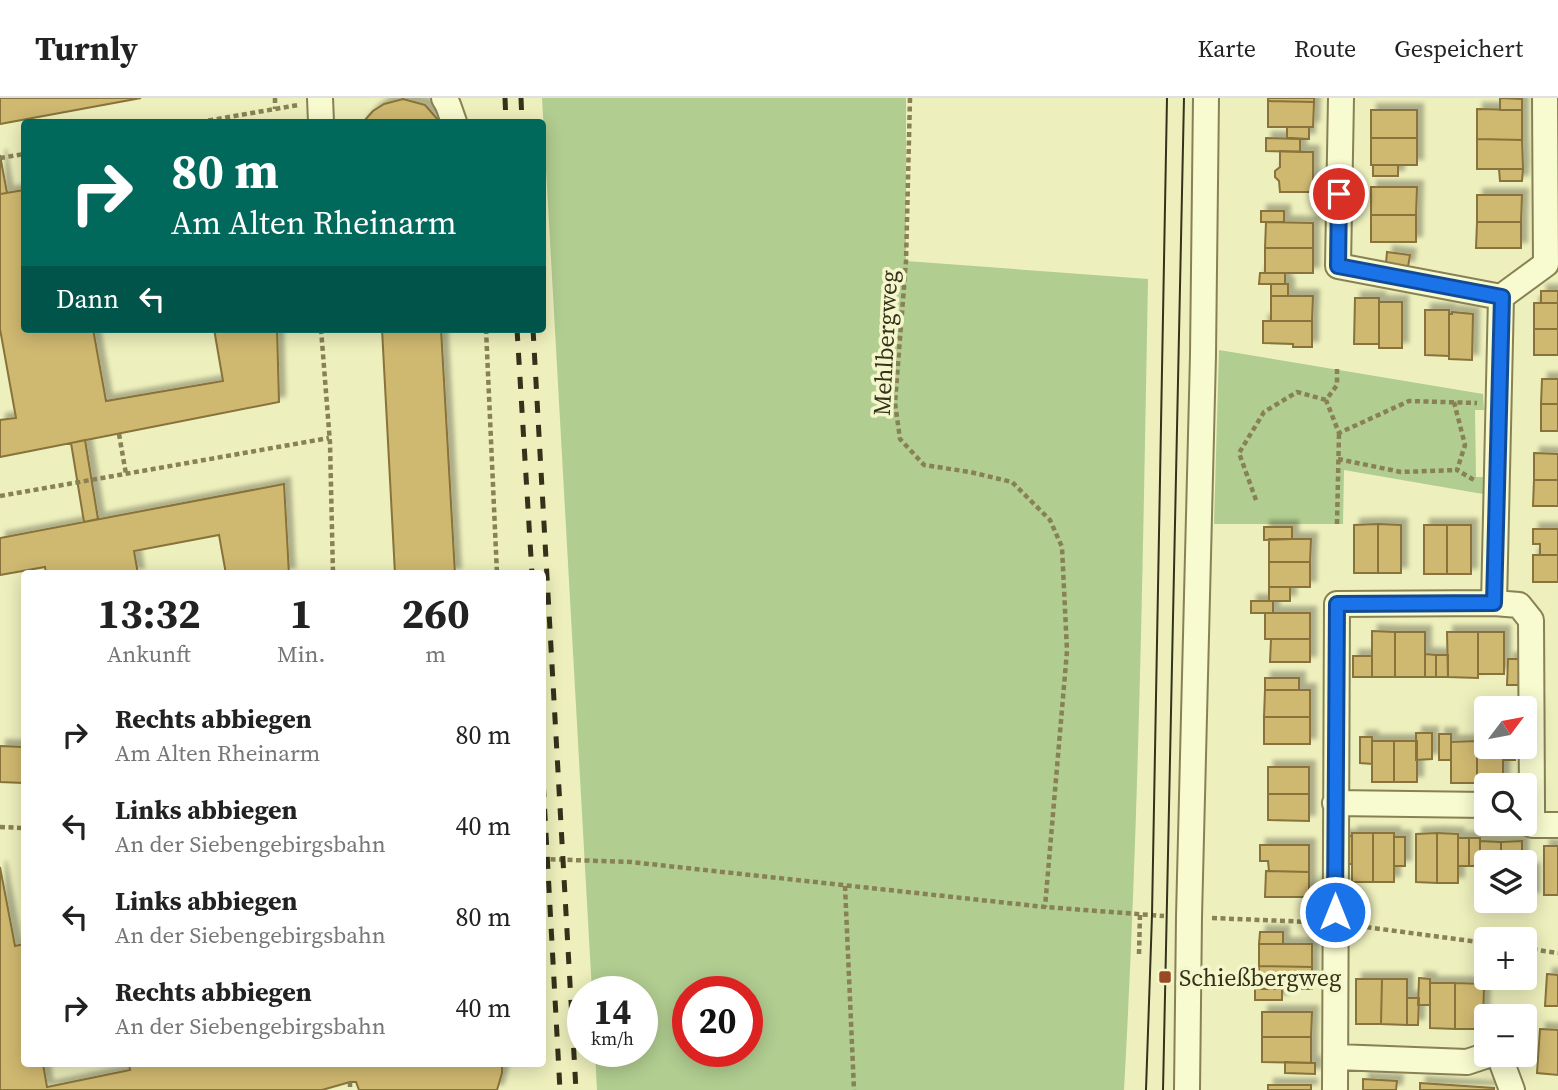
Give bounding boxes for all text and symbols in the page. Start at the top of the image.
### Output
text: Turnly [35,26,138,71]
text: Karte [1197,32,1256,65]
text: Route [1294,32,1356,65]
text: Gespeichert [1394,32,1523,65]
text: 80 m [171,137,279,204]
icon: right [56,147,147,238]
pin [1309,164,1369,224]
icon: arrive [1320,175,1358,213]
text: Am Alten Rheinarm [171,201,457,245]
street label: Mehlbergweg [865,269,905,417]
icon: left [133,280,171,318]
text: Dann [56,281,119,317]
text: 13:32 [97,584,201,642]
text: 1 [290,584,313,642]
text: 260 [402,584,470,642]
text: Ankunft [107,638,191,670]
text: Min. [277,638,325,670]
text: m [425,638,446,670]
north arrow [1474,696,1536,760]
map controls [1474,696,1537,1067]
text: Rechts abbiegen [115,701,312,737]
icon: right [56,716,94,754]
text: 80 m [456,717,511,753]
text: Am Alten Rheinarm [115,737,320,769]
button: search [1474,773,1537,836]
text: Links abbiegen [115,792,298,828]
icon: left [56,807,94,845]
text: 40 m [456,808,511,844]
text: An der Siebengebirgsbahn [115,828,386,860]
button: layers [1474,850,1537,913]
position arrow [1298,875,1372,949]
text: Links abbiegen [115,883,298,919]
icon: left [56,898,94,936]
text: 80 m [456,899,511,935]
text: An der Siebengebirgsbahn [115,919,386,951]
button: + [1474,927,1537,990]
place label: Schießbergweg [1179,961,1341,994]
marker: Schießbergweg [1157,969,1173,985]
text: Rechts abbiegen [115,974,312,1010]
speed limit sign: 20 [672,976,763,1067]
text: 14 [594,988,631,1036]
icon: right [56,989,94,1027]
text: 40 m [456,990,511,1026]
button: − [1474,1004,1537,1067]
text: An der Siebengebirgsbahn [115,1010,386,1042]
text: km/h [591,1026,634,1051]

